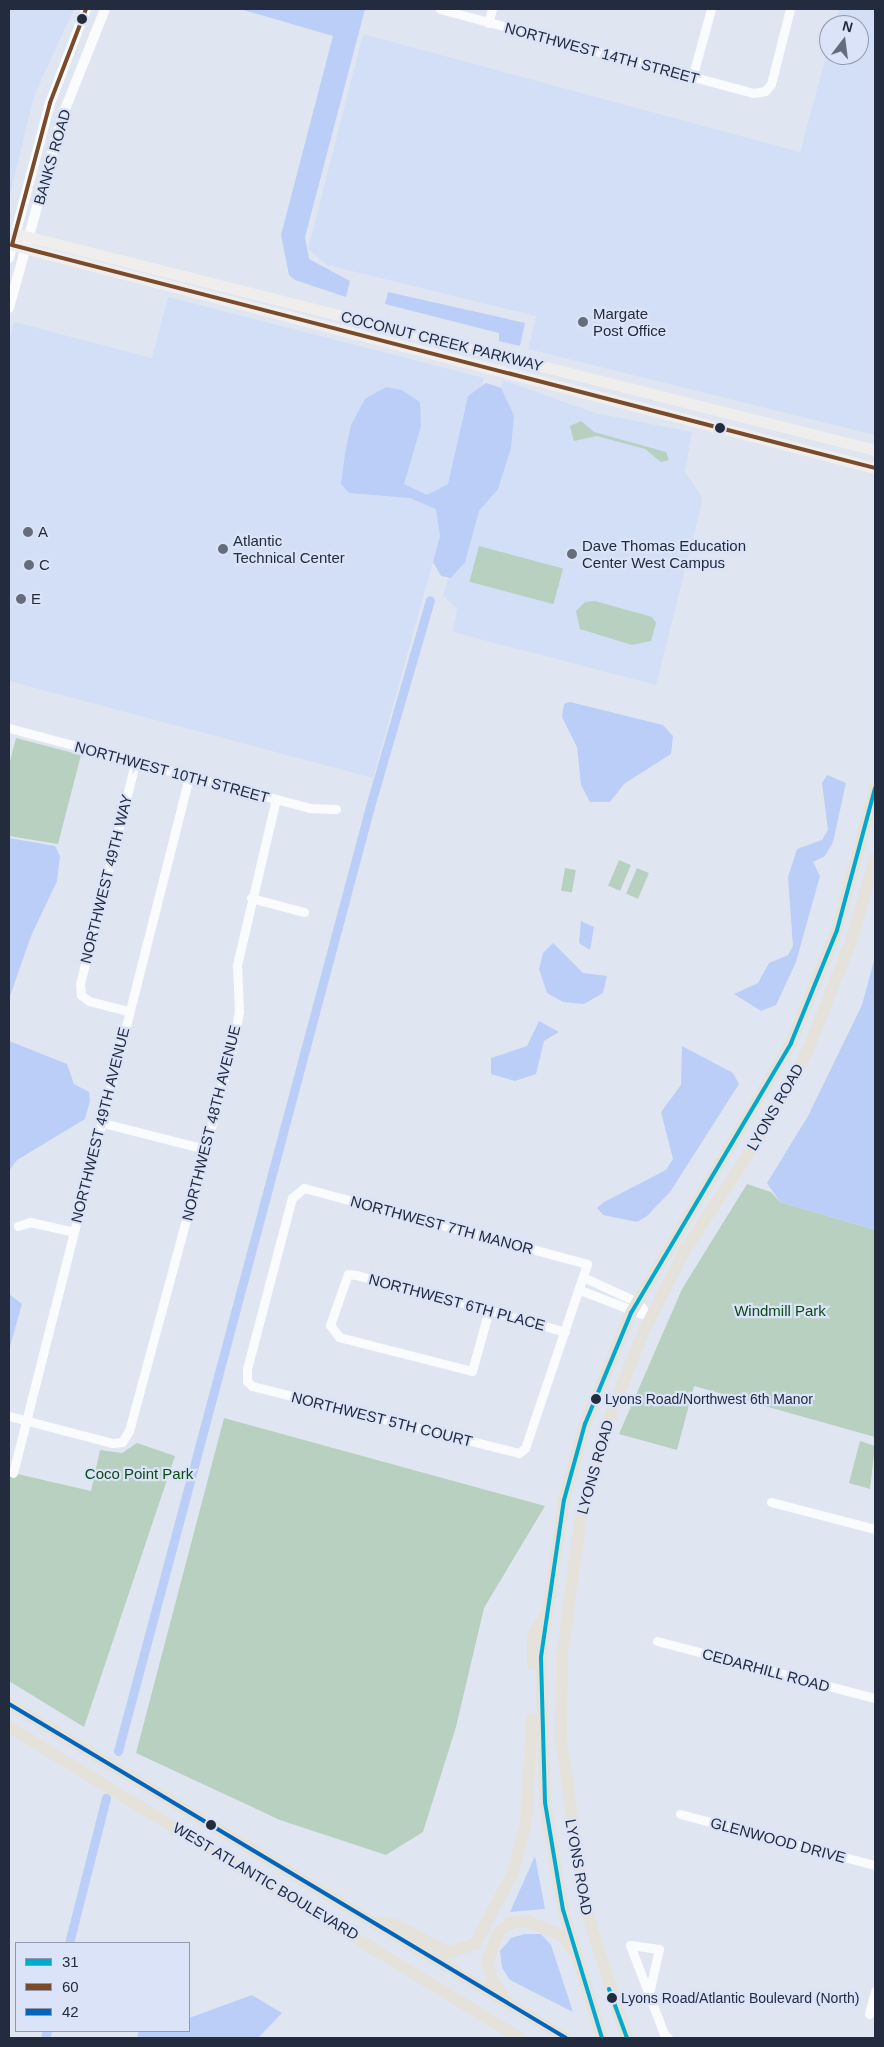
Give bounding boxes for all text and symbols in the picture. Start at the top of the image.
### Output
unlabelled marker [77,14,87,24]
north arrow [819,15,869,65]
text: N [841,17,855,36]
street label: NORTHWEST 14TH STREET [503,18,701,88]
street label: BANKS ROAD [30,107,74,207]
place label: Margate Post Office [593,304,666,339]
street label: COCONUT CREEK PARKWAY [339,307,545,375]
marker: Margate Post Office [577,316,589,328]
unlabelled marker [715,423,725,433]
place label: A [38,523,48,541]
marker: A [22,526,34,538]
place label: Atlantic Technical Center [233,531,345,566]
place label: Dave Thomas Education Center West Campus [582,536,746,571]
marker: Atlantic Technical Center [217,543,229,555]
marker: Dave Thomas Education Center West Campus [566,548,578,560]
place label: C [39,556,50,574]
marker: C [23,559,35,571]
place label: E [31,590,41,608]
marker: E [15,593,27,605]
street label: NORTHWEST 10TH STREET [73,737,271,807]
street label: NORTHWEST 49TH WAY [76,792,136,966]
street label: NORTHWEST 48TH AVENUE [178,1023,244,1223]
street label: NORTHWEST 49TH AVENUE [67,1025,133,1225]
street label: LYONS ROAD [743,1060,807,1154]
street label: NORTHWEST 7TH MANOR [348,1192,536,1258]
street label: NORTHWEST 6TH PLACE [367,1270,547,1334]
park label: Windmill Park [734,1302,826,1320]
street label: NORTHWEST 5TH COURT [290,1388,474,1450]
place label: Lyons Road/Northwest 6th Manor [605,1391,813,1407]
marker: Lyons Road/Northwest 6th Manor [591,1394,601,1404]
street label: LYONS ROAD [573,1418,617,1516]
park label: Coco Point Park [85,1465,193,1483]
street label: CEDARHILL ROAD [700,1644,832,1696]
street label: GLENWOOD DRIVE [708,1813,848,1867]
street label: WEST ATLANTIC BOULEVARD [169,1818,363,1944]
street label: LYONS ROAD [562,1818,596,1916]
unlabelled marker [206,1820,216,1830]
legend [15,1942,190,2032]
text: 31 [62,1953,79,1970]
text: 60 [62,1978,79,1995]
place label: Lyons Road/Atlantic Boulevard (North) [621,1990,859,2006]
marker: Lyons Road/Atlantic Boulevard (North) [607,1993,617,2003]
text: 42 [62,2003,79,2020]

